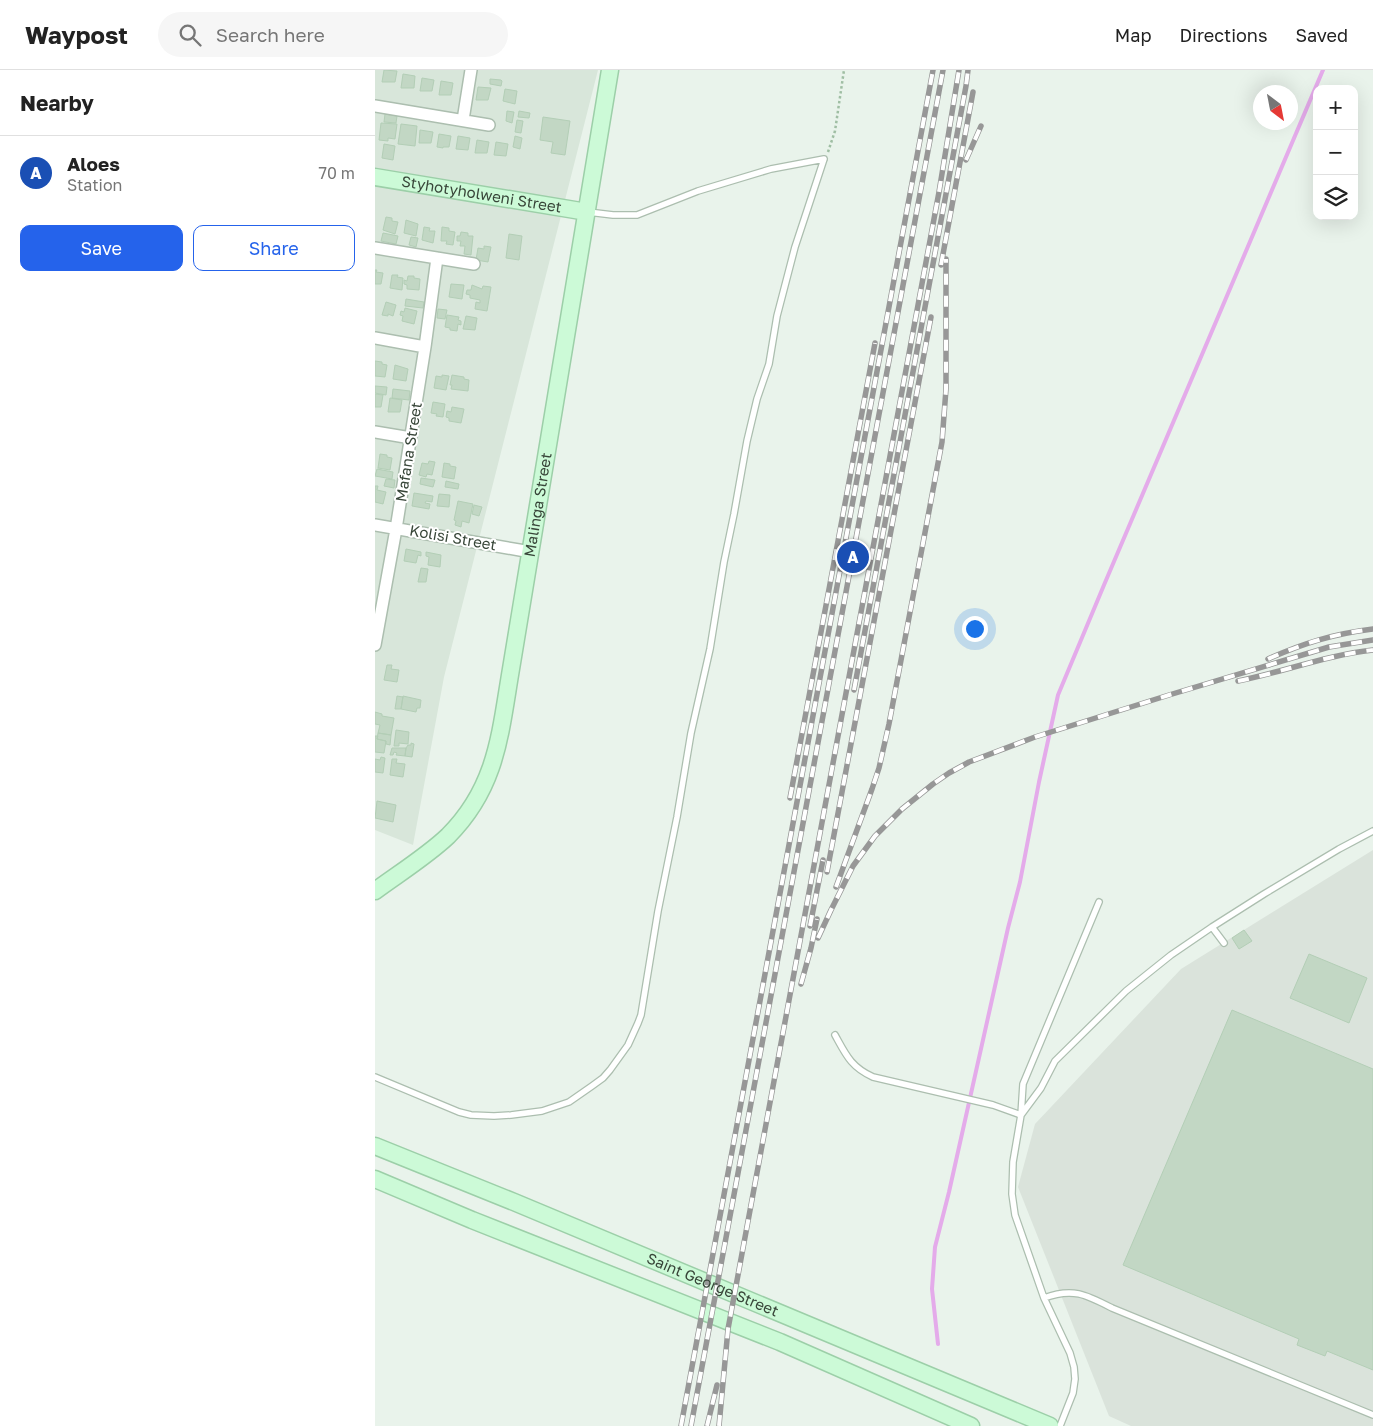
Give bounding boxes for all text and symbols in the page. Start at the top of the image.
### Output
search box [158,12,508,57]
text: Waypost [25,20,128,49]
icon: search [176,21,204,49]
text: Search here [216,23,325,46]
text: Map [1115,24,1151,46]
text: Directions [1179,24,1267,46]
text: Saved [1295,24,1348,46]
north arrow [1253,85,1298,130]
map controls [1313,85,1358,220]
button: + [1313,85,1358,130]
text: Nearby [20,90,94,116]
button: − [1313,130,1358,175]
text: Aloes [67,152,120,175]
text: A [30,163,42,183]
text: 70 m [318,163,355,183]
street label: Styhotyholweni Street [400,172,563,216]
text: Station [67,175,122,195]
button: layers [1313,175,1358,220]
button: Save [20,225,183,271]
button: Share [193,225,355,271]
street label: Mafana Street [391,401,425,503]
street label: Malinga Street [520,451,555,558]
street label: Kolisi Street [408,521,498,554]
pin: A [837,538,869,576]
your location [962,616,988,642]
street label: Saint George Street [644,1249,781,1320]

